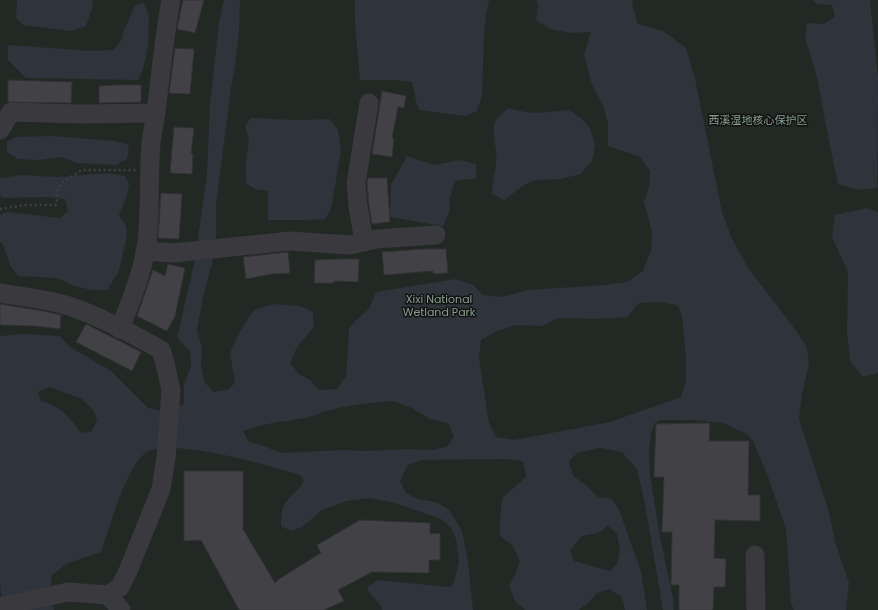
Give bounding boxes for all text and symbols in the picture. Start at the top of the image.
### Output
park label: 西溪湿地核心保护区 [709,112,808,128]
park label: Xixi National Wetland Park [403,291,476,320]

